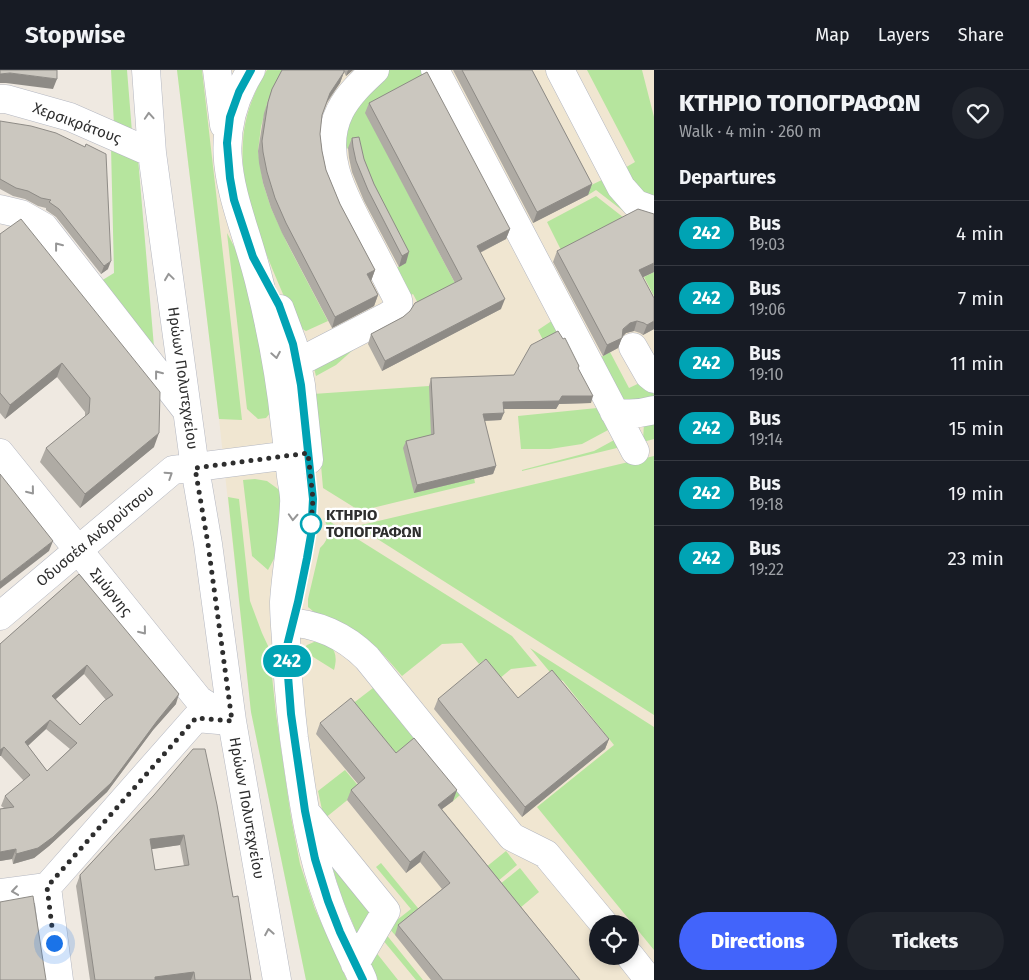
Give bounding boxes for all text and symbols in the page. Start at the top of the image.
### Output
text: Stopwise [25,21,126,49]
text: Map [815,24,850,46]
text: Layers [878,24,930,46]
text: Share [958,24,1004,46]
button: heart [952,87,1004,139]
text: ΚΤΗΡΙΟ ΤΟΠΟΓΡΑΦΩΝ [679,89,921,117]
street label: Χερσικράτους [30,99,124,147]
one-way arrow [144,112,155,120]
text: Walk · 4 min · 260 m [679,122,821,141]
text: Departures [679,166,776,189]
text: Bus [749,212,781,235]
text: 242 [693,222,720,244]
text: 4 min [956,222,1004,245]
text: 19:03 [749,235,785,254]
one-way arrow [55,242,64,252]
one-way arrow [165,273,175,281]
text: Bus [749,277,781,300]
text: 242 [693,287,720,309]
text: 7 min [958,287,1004,310]
text: 19:06 [749,300,786,319]
street label: Ηρώων Πολυτεχνείου [164,306,202,450]
text: Bus [749,342,781,365]
one-way arrow [270,351,280,360]
text: 242 [693,352,720,374]
text: 11 min [950,352,1004,375]
text: 19:10 [749,365,783,384]
one-way arrow [155,370,164,380]
text: Bus [749,407,781,430]
text: 242 [693,417,720,439]
text: 15 min [948,417,1004,440]
text: 19:14 [749,430,783,449]
one-way arrow [164,471,173,481]
text: Bus [749,472,781,495]
street label: Οδυσσέα Ανδρούτσου [33,482,157,590]
text: 242 [693,482,720,504]
text: 19 min [948,482,1004,505]
one-way arrow [25,485,33,494]
text: 19:18 [749,495,783,514]
place label: ΚΤΗΡΙΟ ΤΟΠΟΓΡΑΦΩΝ [326,506,422,541]
one-way arrow [288,513,299,521]
marker: ΚΤΗΡΙΟ ΤΟΠΟΓΡΑΦΩΝ [300,513,322,535]
text: Bus [749,537,781,560]
text: 242 [693,547,720,569]
text: 23 min [947,547,1004,570]
text: 19:22 [749,560,784,579]
street label: Σμύρνης [86,564,136,620]
one-way arrow [138,626,147,635]
line badge: 242 [258,645,316,677]
text: 242 [273,650,301,672]
street label: Ηρώων Πολυτεχνείου [226,736,268,880]
one-way arrow [11,885,19,896]
button: Directions [679,912,837,970]
button: Tickets [847,912,1004,970]
map controls [589,915,639,965]
button: locate [589,915,639,965]
one-way arrow [264,928,274,936]
your location [42,931,67,956]

